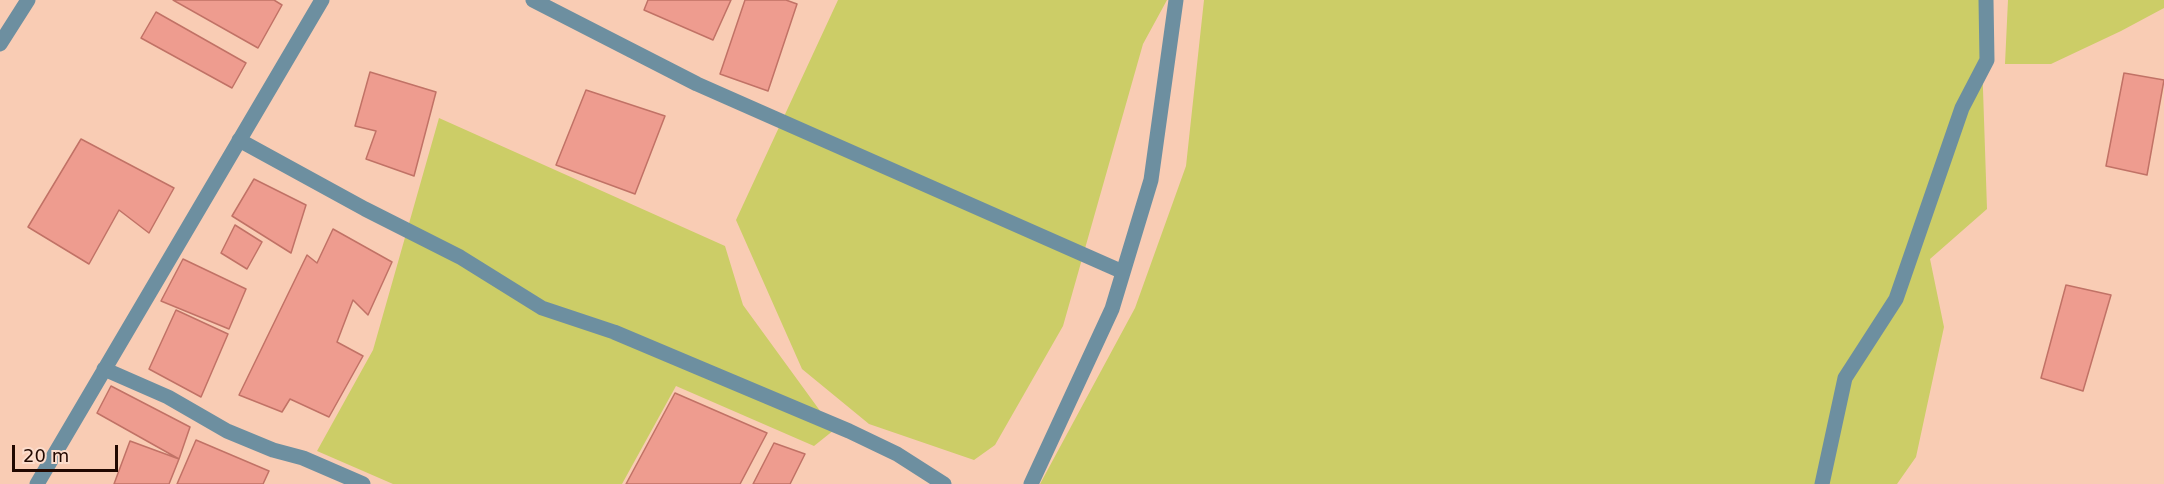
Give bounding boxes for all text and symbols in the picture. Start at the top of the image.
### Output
scale bar [15,433,122,471]
text: 20 m [23,445,69,466]

